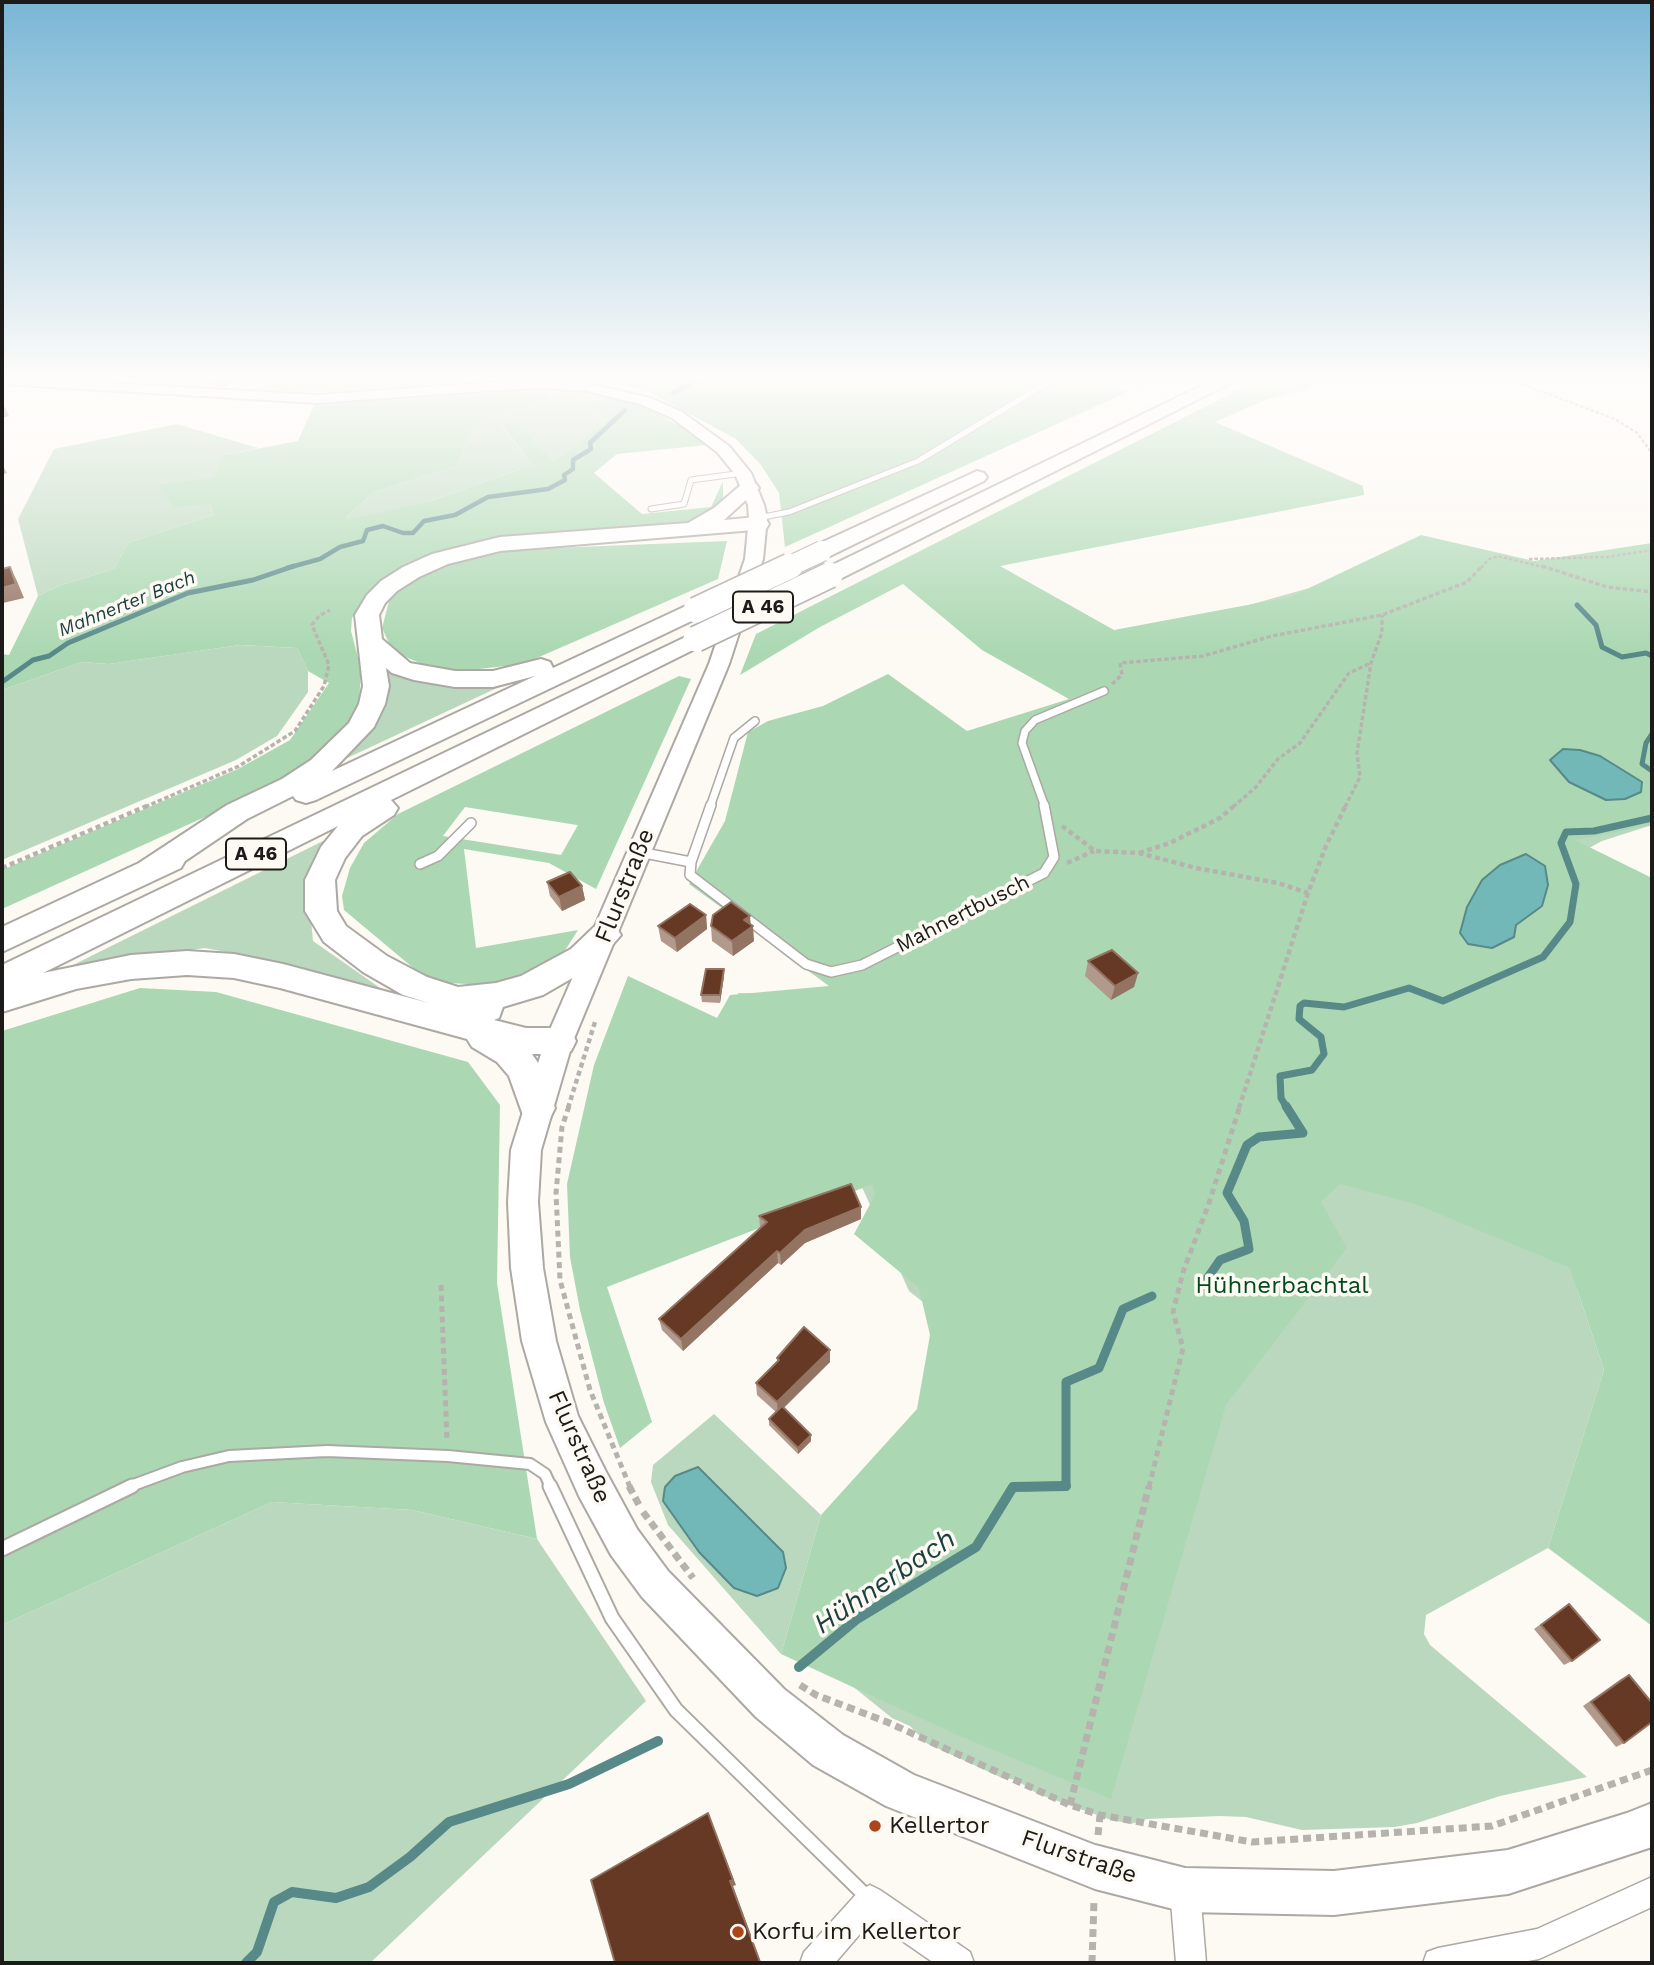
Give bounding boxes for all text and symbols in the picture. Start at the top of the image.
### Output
water label: Mahnerter Bach [55,566,199,642]
road number: A 46 [733,592,793,622]
street label: Flurstraße [589,825,661,947]
road number: A 46 [226,838,286,870]
street label: Mahnertbusch [892,870,1034,958]
park label: Hühnerbachtal [1195,1272,1369,1300]
street label: Flurstraße [541,1386,617,1508]
water label: Hühnerbach [808,1522,962,1642]
place label: Kellertor [889,1812,989,1840]
marker: Kellertor [867,1818,883,1834]
street label: Flurstraße [1017,1824,1141,1890]
place label: Korfu im Kellertor [752,1918,961,1946]
marker: Korfu im Kellertor [730,1924,746,1940]

